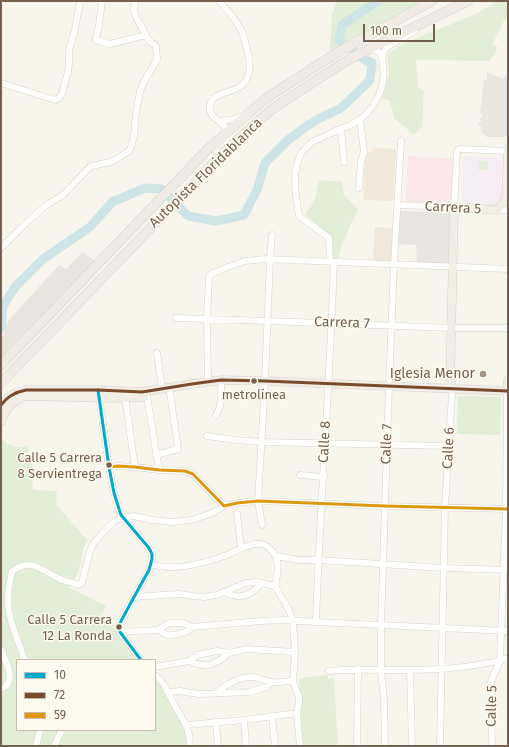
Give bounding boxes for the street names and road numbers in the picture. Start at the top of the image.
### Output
street label: Autopista Floridablanca [146,115,266,231]
street label: Carrera 5 [424,198,482,218]
street label: Carrera 7 [314,314,370,332]
street label: Calle 8 [316,420,334,464]
street label: Calle 7 [378,423,396,465]
street label: Calle 6 [440,427,458,469]
street label: Calle 5 [483,685,501,727]

